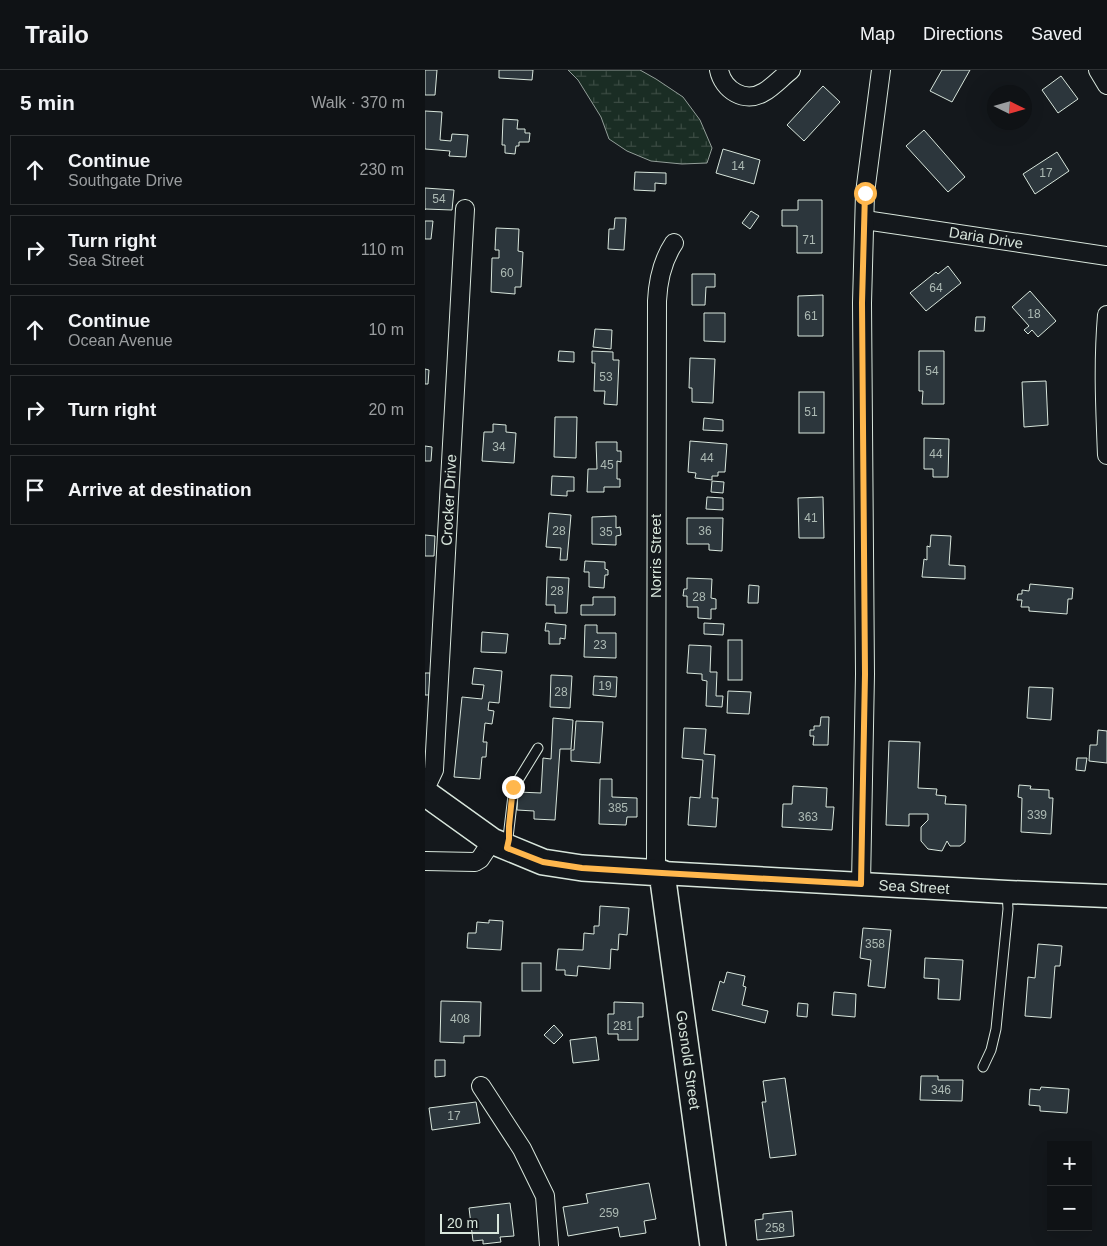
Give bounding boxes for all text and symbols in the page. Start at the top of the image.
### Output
text: Trailo [25,21,89,48]
text: Map [860,24,895,44]
text: Directions [923,24,1003,44]
text: Saved [1031,24,1082,44]
north arrow [987,85,1032,130]
text: 5 min [20,91,75,114]
text: Walk · 370 m [311,94,405,111]
text: Continue [68,150,150,171]
icon: ahead [21,156,49,184]
house number: 14 [731,159,745,173]
text: 230 m [360,161,404,178]
house number: 17 [1039,166,1053,180]
text: Southgate Drive [68,172,183,189]
route start [854,182,877,205]
house number: 54 [432,192,446,206]
street label: Daria Drive [948,223,1024,252]
text: Turn right [68,230,156,251]
house number: 71 [802,233,816,247]
icon: right [21,236,49,264]
text: 110 m [361,241,404,258]
text: Sea Street [68,252,144,269]
house number: 60 [500,266,514,280]
house number: 64 [929,281,943,295]
house number: 18 [1027,307,1041,321]
house number: 61 [804,309,818,323]
text: Continue [68,310,150,331]
icon: ahead [21,316,49,344]
text: 10 m [368,321,404,338]
text: Ocean Avenue [68,332,173,349]
house number: 54 [925,364,939,378]
house number: 53 [599,370,613,384]
icon: right [21,396,49,424]
text: Turn right [68,399,156,420]
text: 20 m [368,401,404,418]
house number: 51 [804,405,818,419]
house number: 34 [492,440,506,454]
house number: 44 [929,447,943,461]
house number: 44 [700,451,714,465]
street label: Crocker Drive [438,454,459,546]
house number: 45 [600,458,614,472]
icon: arrive [21,476,49,504]
text: Arrive at destination [68,479,252,500]
house number: 41 [804,511,818,525]
street label: Norris Street [647,513,664,598]
house number: 28 [552,524,566,538]
house number: 36 [698,524,712,538]
house number: 35 [599,525,613,539]
house number: 28 [550,584,564,598]
house number: 28 [692,590,706,604]
house number: 23 [593,638,607,652]
house number: 19 [598,679,612,693]
house number: 28 [554,685,568,699]
route end [502,776,525,799]
house number: 385 [608,801,628,815]
house number: 339 [1027,808,1047,822]
house number: 363 [798,810,818,824]
street label: Sea Street [878,876,951,897]
house number: 358 [865,937,885,951]
street label: Gosnold Street [673,1009,704,1111]
house number: 408 [450,1012,470,1026]
house number: 281 [613,1019,633,1033]
house number: 346 [931,1083,951,1097]
house number: 17 [447,1109,461,1123]
map controls [1047,1141,1092,1231]
button: + [1047,1141,1092,1186]
button: − [1047,1186,1092,1231]
house number: 259 [599,1206,619,1220]
scale bar [440,1211,499,1234]
text: 20 m [447,1215,478,1231]
house number: 258 [765,1221,785,1235]

